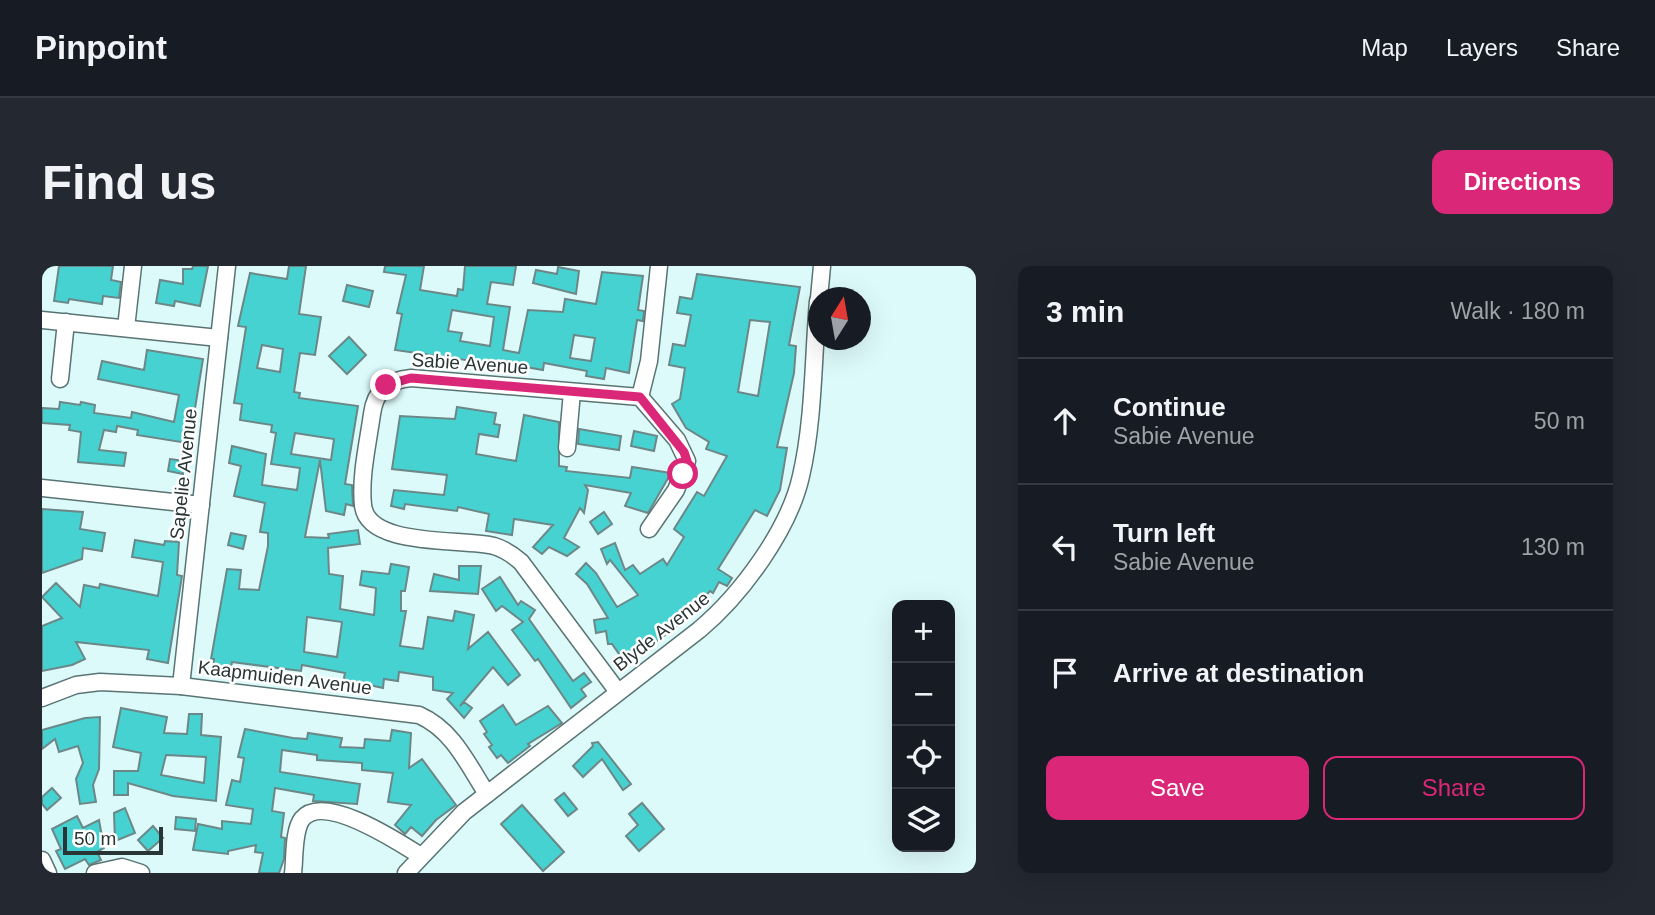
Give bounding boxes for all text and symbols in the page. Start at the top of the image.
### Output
text: Pinpoint [35,29,167,66]
text: Map [1361,34,1408,61]
text: Layers [1446,34,1518,61]
text: Share [1556,34,1620,61]
button: Directions [1432,150,1613,214]
text: Find us [42,155,216,209]
north arrow [808,287,871,350]
text: 3 min [1046,295,1124,328]
text: Walk · 180 m [1450,298,1585,324]
street label: Sabie Avenue [411,349,529,378]
route end [370,369,401,400]
text: Continue [1113,392,1226,422]
icon: ahead [1046,402,1084,440]
street label: Sapelie Avenue [166,407,201,541]
text: 50 m [1534,408,1585,434]
text: Sabie Avenue [1113,423,1255,449]
route start [667,458,698,489]
text: Turn left [1113,518,1215,548]
icon: left [1046,528,1084,566]
text: 130 m [1521,534,1585,560]
text: Sabie Avenue [1113,549,1255,575]
street label: Blyde Avenue [609,587,713,675]
map controls [892,600,955,852]
button: + [892,600,955,663]
icon: arrive [1046,654,1084,692]
street label: Kaapmuiden Avenue [197,656,373,699]
text: Arrive at destination [1113,658,1364,688]
button: − [892,663,955,726]
button: locate [892,726,955,789]
button: Save [1046,756,1309,820]
button: Share [1323,756,1585,820]
button: layers [892,789,955,852]
scale bar [63,824,163,856]
text: 50 m [74,828,116,849]

